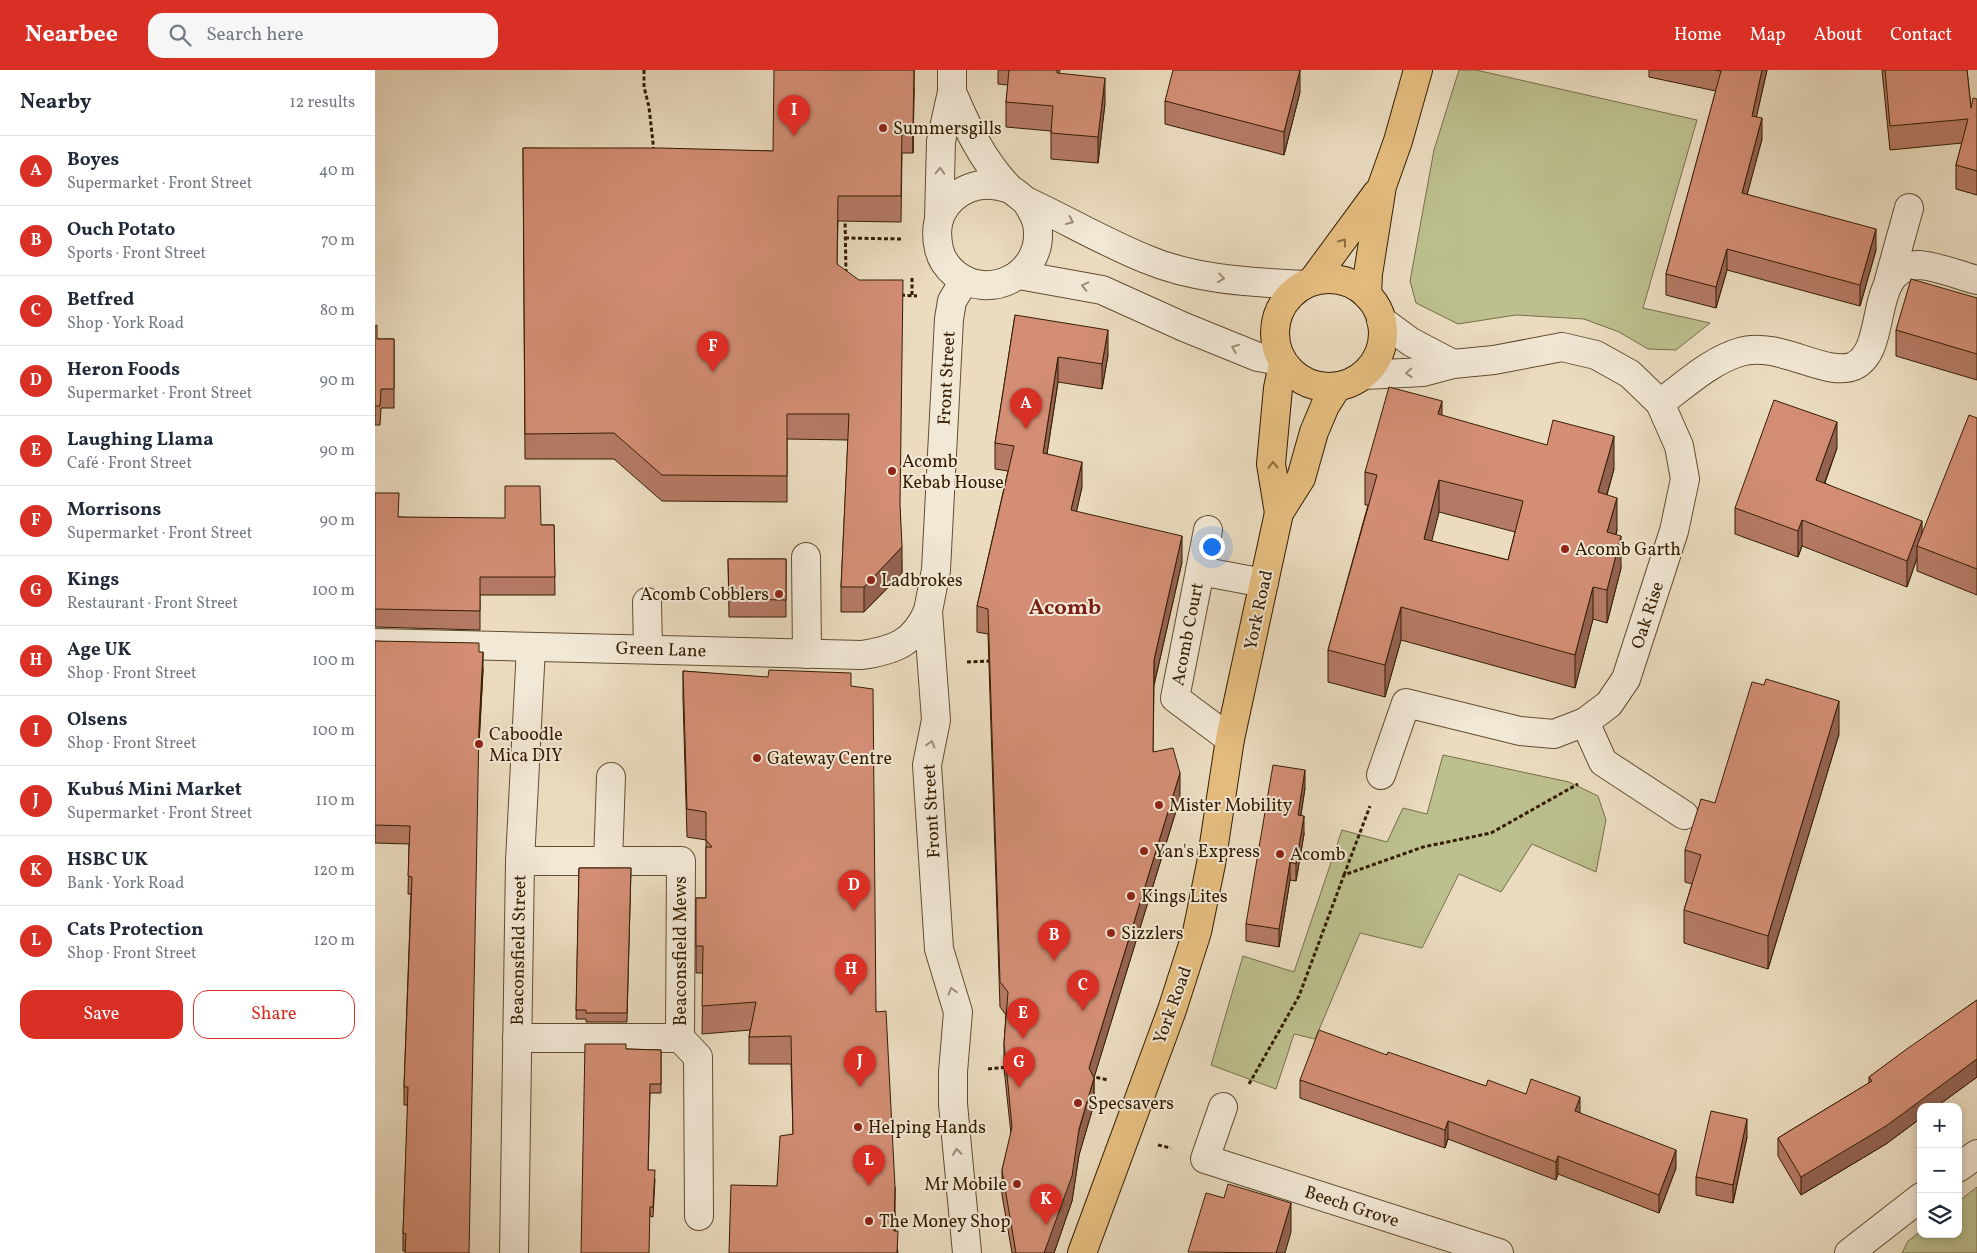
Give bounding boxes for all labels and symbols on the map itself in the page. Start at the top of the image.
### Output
pin: I [778,95,810,136]
place label: Summersgills [893,117,1002,142]
marker: Summersgills [877,122,889,134]
one-way arrow [935,166,945,174]
one-way arrow [1065,215,1074,226]
one-way arrow [1337,238,1346,248]
one-way arrow [1217,272,1225,283]
one-way arrow [1080,281,1089,292]
street label: Front Street [933,330,962,426]
pin: F [697,331,729,372]
one-way arrow [1231,344,1240,354]
one-way arrow [1405,367,1413,378]
pin: A [1010,388,1042,429]
place label: Acomb Kebab House [902,450,1004,496]
one-way arrow [1267,460,1278,468]
marker: Acomb Kebab House [886,465,898,477]
your location [1199,534,1225,560]
place label: Acomb Garth [1575,538,1681,563]
marker: Acomb Garth [1559,543,1571,555]
street label: York Road [1239,568,1280,652]
place label: Ladbrokes [881,569,963,594]
marker: Ladbrokes [865,574,877,586]
street label: Oak Rise [1626,579,1671,652]
street label: Acomb Court [1166,581,1211,688]
place label: Acomb Cobblers [640,583,769,608]
marker: Acomb Cobblers [773,588,785,600]
district label: Acomb [1029,593,1101,624]
street label: Green Lane [615,636,707,665]
place label: Caboodle Mica DIY [489,723,563,769]
marker: Caboodle Mica DIY [473,738,485,750]
one-way arrow [925,740,936,748]
place label: Gateway Centre [767,747,892,772]
marker: Gateway Centre [751,752,763,764]
street label: Front Street [918,763,947,859]
place label: Mister Mobility [1169,794,1293,819]
marker: Mister Mobility [1153,799,1165,811]
place label: Yan's Express [1154,840,1260,865]
place label: Acomb [1290,843,1346,868]
marker: Yan's Express [1138,845,1150,857]
marker: Acomb [1274,848,1286,860]
pin: D [838,870,870,911]
street label: Beaconsfield Street [506,874,533,1026]
street label: Beaconsfield Mews [669,876,694,1026]
place label: Kings Lites [1141,885,1228,910]
marker: Kings Lites [1125,890,1137,902]
pin: B [1038,920,1070,961]
place label: Sizzlers [1121,922,1184,947]
marker: Sizzlers [1105,927,1117,939]
pin: H [835,954,867,995]
street label: York Road [1148,963,1199,1048]
pin: C [1067,970,1099,1011]
one-way arrow [948,987,958,996]
pin: E [1007,998,1039,1039]
pin: J [844,1046,876,1087]
pin: G [1003,1047,1035,1088]
place label: Specsavers [1088,1092,1174,1117]
marker: Specsavers [1072,1097,1084,1109]
place label: Helping Hands [868,1116,986,1141]
marker: Helping Hands [852,1121,864,1133]
pin: L [853,1145,885,1186]
one-way arrow [952,1148,963,1156]
place label: Mr Mobile [924,1173,1007,1198]
marker: Mr Mobile [1011,1178,1023,1190]
street label: Beech Grove [1301,1180,1402,1234]
pin: K [1030,1184,1062,1225]
place label: The Money Shop [879,1210,1010,1235]
marker: The Money Shop [863,1215,875,1227]

